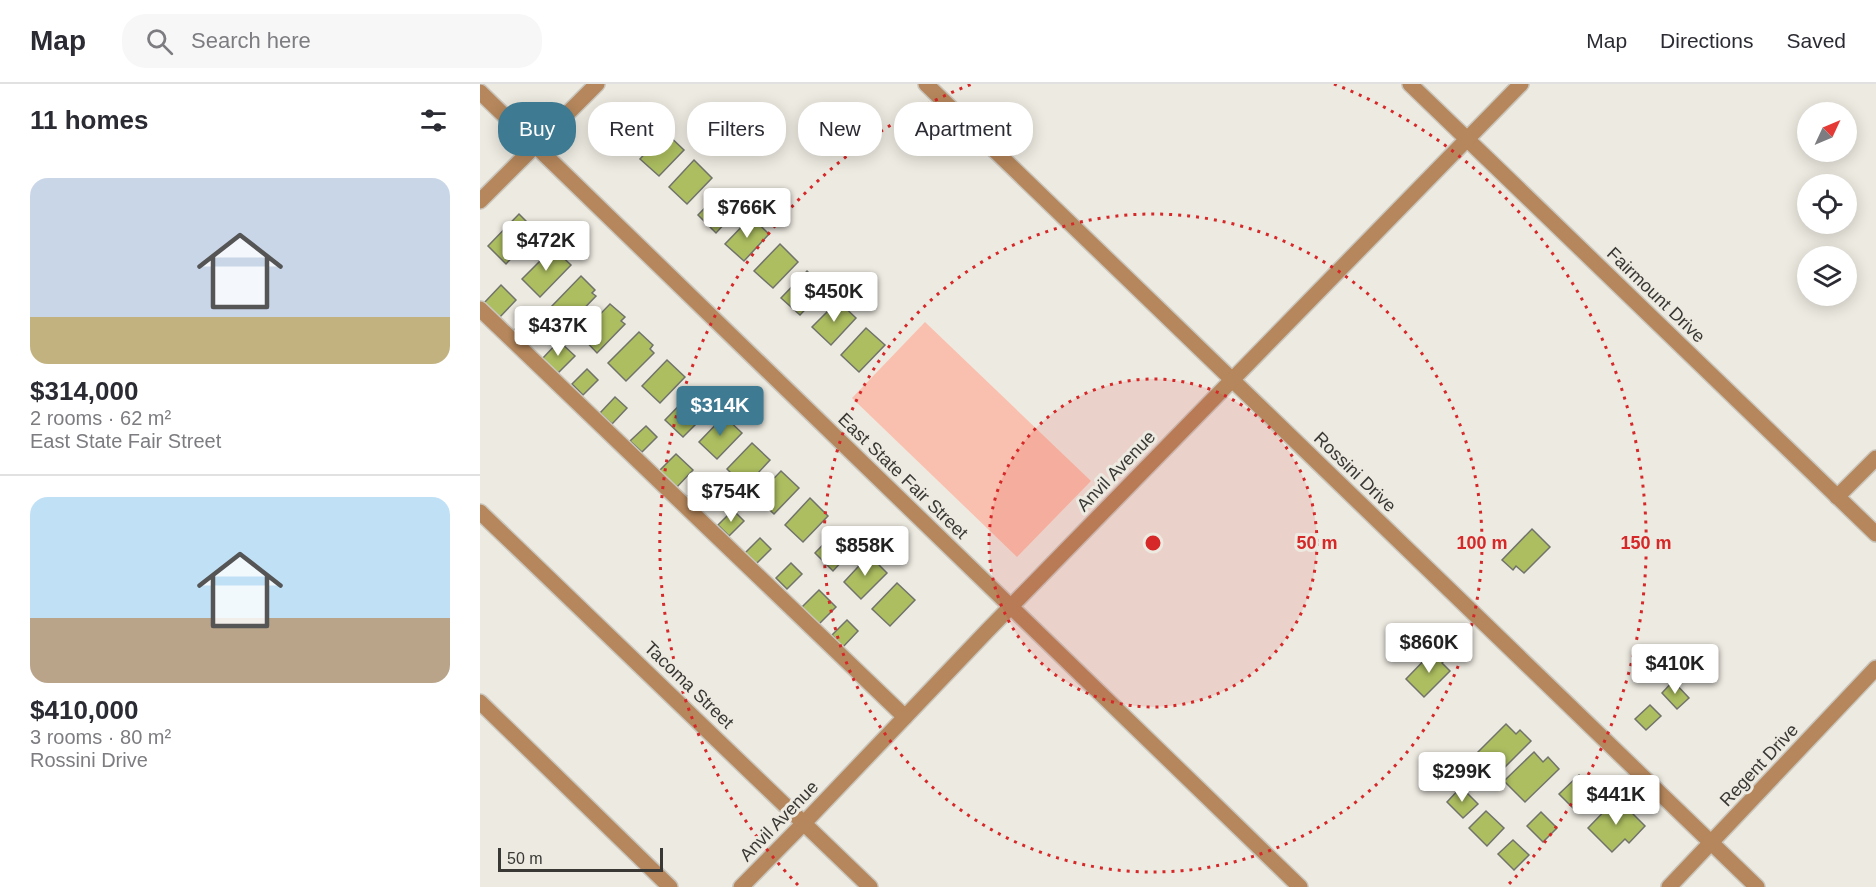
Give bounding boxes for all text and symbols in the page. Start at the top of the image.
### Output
search box [122,14,542,68]
text: Map [30,25,86,56]
icon: search [143,25,176,58]
text: Search here [191,28,311,53]
text: Map [1586,29,1627,52]
text: Directions [1660,29,1753,52]
text: Saved [1786,29,1846,52]
chip: Buy [498,102,576,156]
chip: Rent [588,102,675,156]
chip: Filters [687,102,786,156]
chip: New [798,102,882,156]
chip: Apartment [894,102,1033,156]
north arrow [1797,102,1857,162]
map controls [1797,102,1857,306]
icon: filters [417,104,450,137]
text: 11 homes [30,105,149,135]
button: locate [1797,174,1857,234]
pin: $766K [705,188,789,239]
text: $766K [718,196,776,218]
icon: home [186,217,294,325]
pin: $472K [504,221,588,272]
text: $472K [517,229,575,251]
street label: Fairmount Drive [1603,243,1709,347]
button: layers [1797,246,1857,306]
pin: $450K [792,272,876,323]
text: $450K [805,280,863,302]
pin: $437K [516,306,600,357]
text: $437K [529,314,587,336]
text: $314,000 [30,376,138,406]
pin: $314K [678,386,762,437]
text: $314K [691,394,749,416]
text: 2 rooms · 62 m² [30,407,171,429]
street label: East State Fair Street [834,409,972,543]
street label: Anvil Avenue [1073,427,1159,515]
street label: Rossini Drive [1310,428,1400,516]
text: East State Fair Street [30,430,221,452]
pin: $754K [689,472,773,523]
text: $754K [702,480,760,502]
pin: $858K [823,526,907,577]
centre of rings [1143,533,1163,553]
text: 50 m [1296,533,1338,553]
text: 100 m [1456,533,1508,553]
text: 150 m [1620,533,1672,553]
text: $858K [836,534,894,556]
icon: home [186,536,294,644]
pin: $860K [1387,623,1471,674]
text: $860K [1400,631,1458,653]
street label: Tacoma Street [640,637,738,733]
pin: $410K [1633,644,1717,695]
text: $410K [1646,652,1704,674]
text: $410,000 [30,695,138,725]
street label: Regent Drive [1716,720,1802,810]
text: 3 rooms · 80 m² [30,726,171,748]
text: Rossini Drive [30,749,148,771]
pin: $299K [1420,752,1504,803]
text: $299K [1433,760,1491,782]
pin: $441K [1574,775,1658,826]
street label: Anvil Avenue [736,777,822,865]
text: $441K [1587,783,1645,805]
scale bar [498,845,663,872]
text: 50 m [507,850,543,867]

